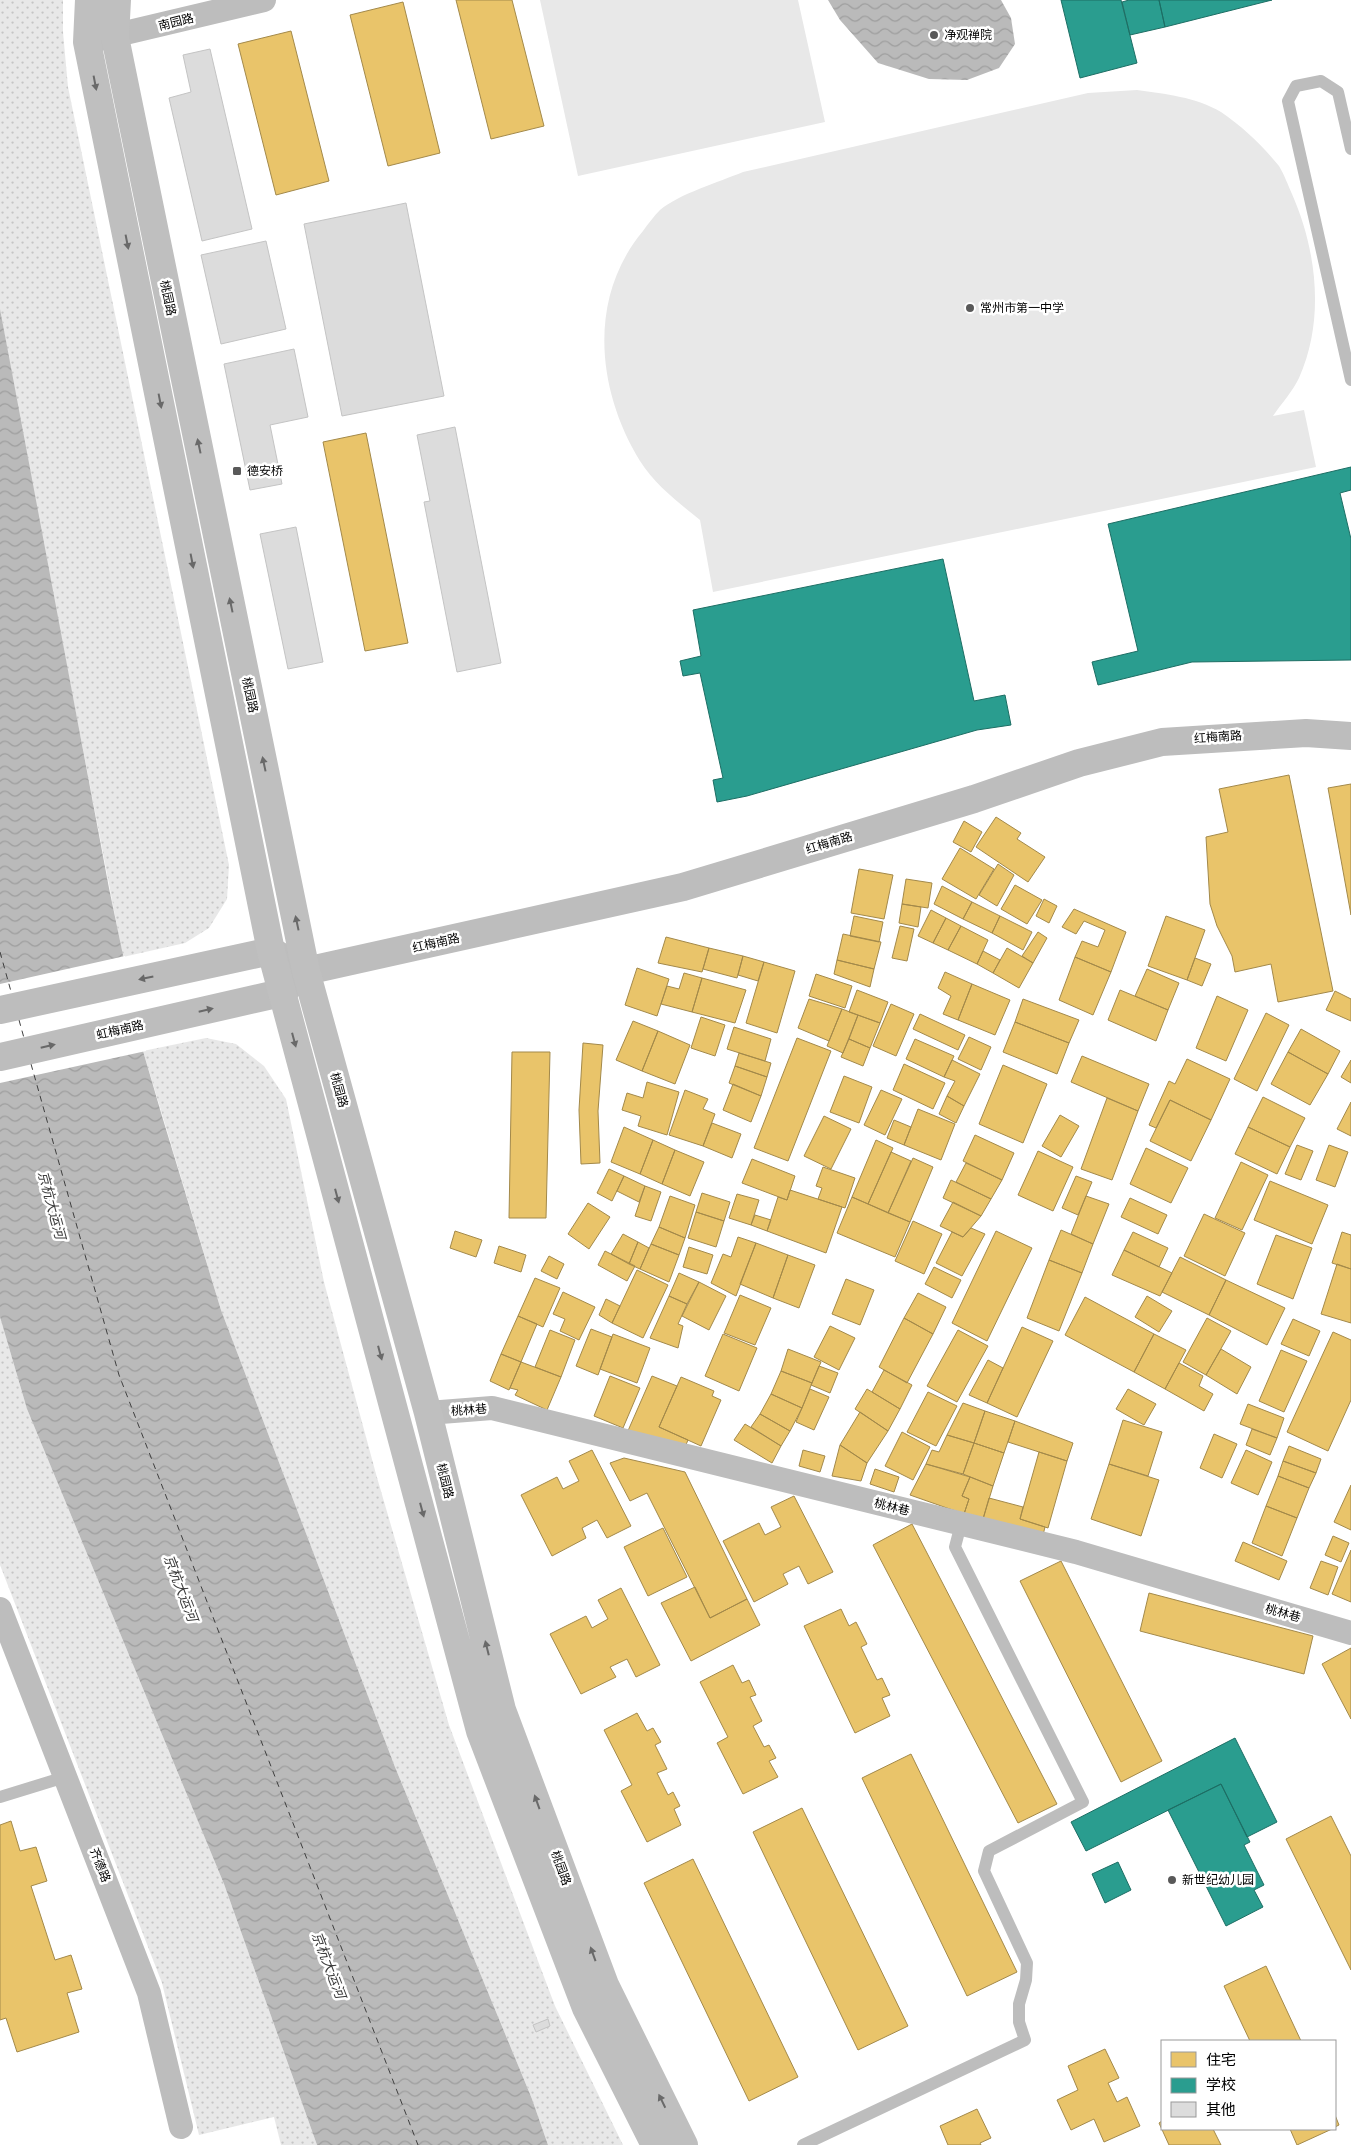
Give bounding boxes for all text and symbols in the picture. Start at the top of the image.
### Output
street label: 南园路 [157,11,195,33]
place label: 净观禅院 [944,28,992,42]
marker: 净观禅院 [928,29,940,41]
one-way arrow [91,75,99,90]
one-way arrow [123,235,131,250]
street label: 桃园路 [157,279,179,317]
place label: 常州市第一中学 [980,301,1064,315]
marker: 常州市第一中学 [964,302,976,314]
one-way arrow [156,394,164,410]
one-way arrow [194,437,202,453]
place label: 德安桥 [247,464,283,478]
marker: 德安桥 [231,465,243,477]
one-way arrow [188,553,196,568]
one-way arrow [227,596,235,612]
street label: 桃园路 [239,676,261,714]
street label: 红梅南路 [1194,728,1242,746]
one-way arrow [260,756,268,771]
street label: 红梅南路 [804,829,854,857]
one-way arrow [292,915,300,931]
street label: 红梅南路 [411,931,461,955]
one-way arrow [138,974,153,982]
one-way arrow [198,1006,213,1014]
street label: 虹梅南路 [95,1018,145,1042]
one-way arrow [290,1032,298,1047]
one-way arrow [40,1042,55,1050]
street label: 桃园路 [328,1071,350,1109]
water label: 京杭大运河 [35,1169,70,1244]
one-way arrow [333,1189,341,1204]
one-way arrow [376,1345,384,1361]
street label: 桃林巷 [451,1402,487,1418]
street label: 桃园路 [434,1462,456,1500]
street label: 桃林巷 [873,1496,911,1518]
one-way arrow [418,1502,426,1518]
water label: 京杭大运河 [161,1552,202,1626]
street label: 桃林巷 [1264,1601,1302,1625]
one-way arrow [482,1640,490,1655]
one-way arrow [532,1795,540,1809]
street label: 齐德路 [87,1846,113,1884]
street label: 桃园路 [548,1849,574,1887]
place label: 新世纪幼儿园 [1182,1873,1254,1887]
marker: 新世纪幼儿园 [1166,1874,1178,1886]
water label: 京杭大运河 [309,1929,350,2003]
one-way arrow [589,1947,596,1962]
legend [1161,2040,1336,2130]
text: 住宅 [1206,2051,1236,2069]
text: 学校 [1206,2076,1236,2094]
one-way arrow [658,2094,666,2108]
text: 其他 [1206,2101,1236,2119]

